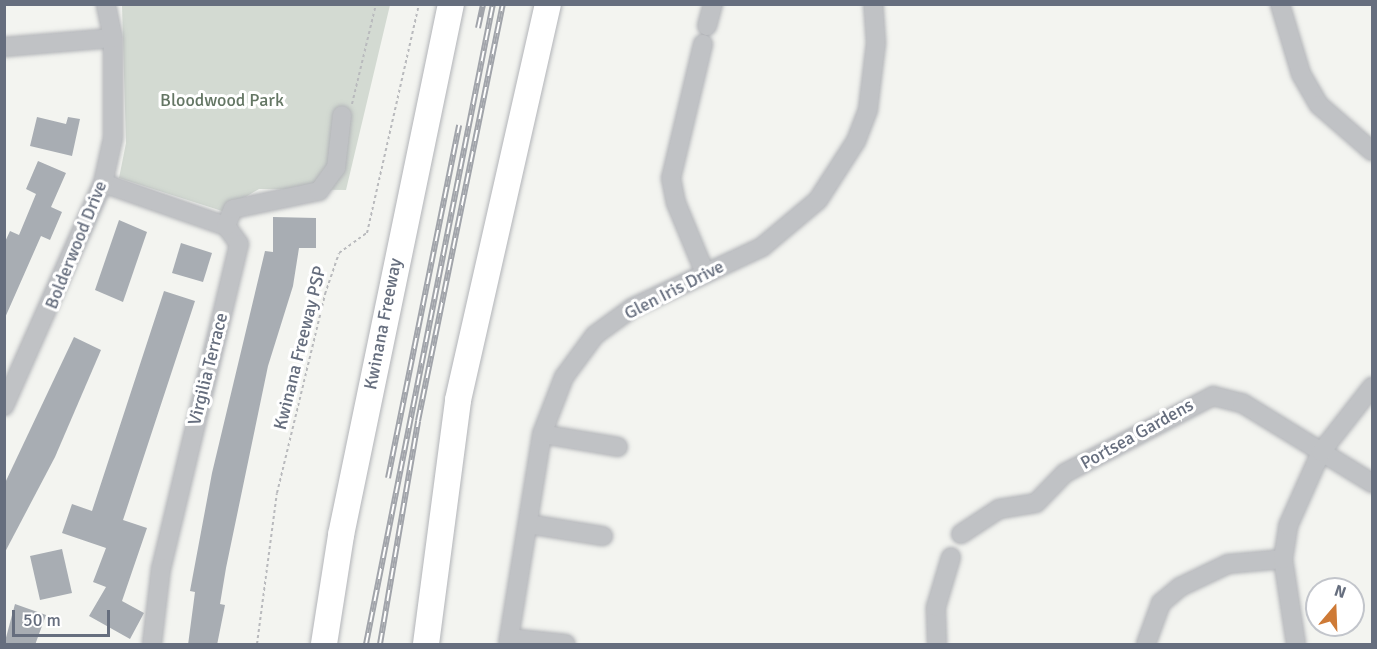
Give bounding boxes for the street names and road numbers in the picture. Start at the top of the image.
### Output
street label: Bolderwood Drive [40,178,112,312]
street label: Kwinana Freeway [360,256,406,392]
street label: Glen Iris Drive [621,256,727,324]
street label: Kwinana Freeway PSP [269,264,331,432]
street label: Virgilia Terrace [184,311,232,427]
street label: Portsea Gardens [1077,394,1197,474]

